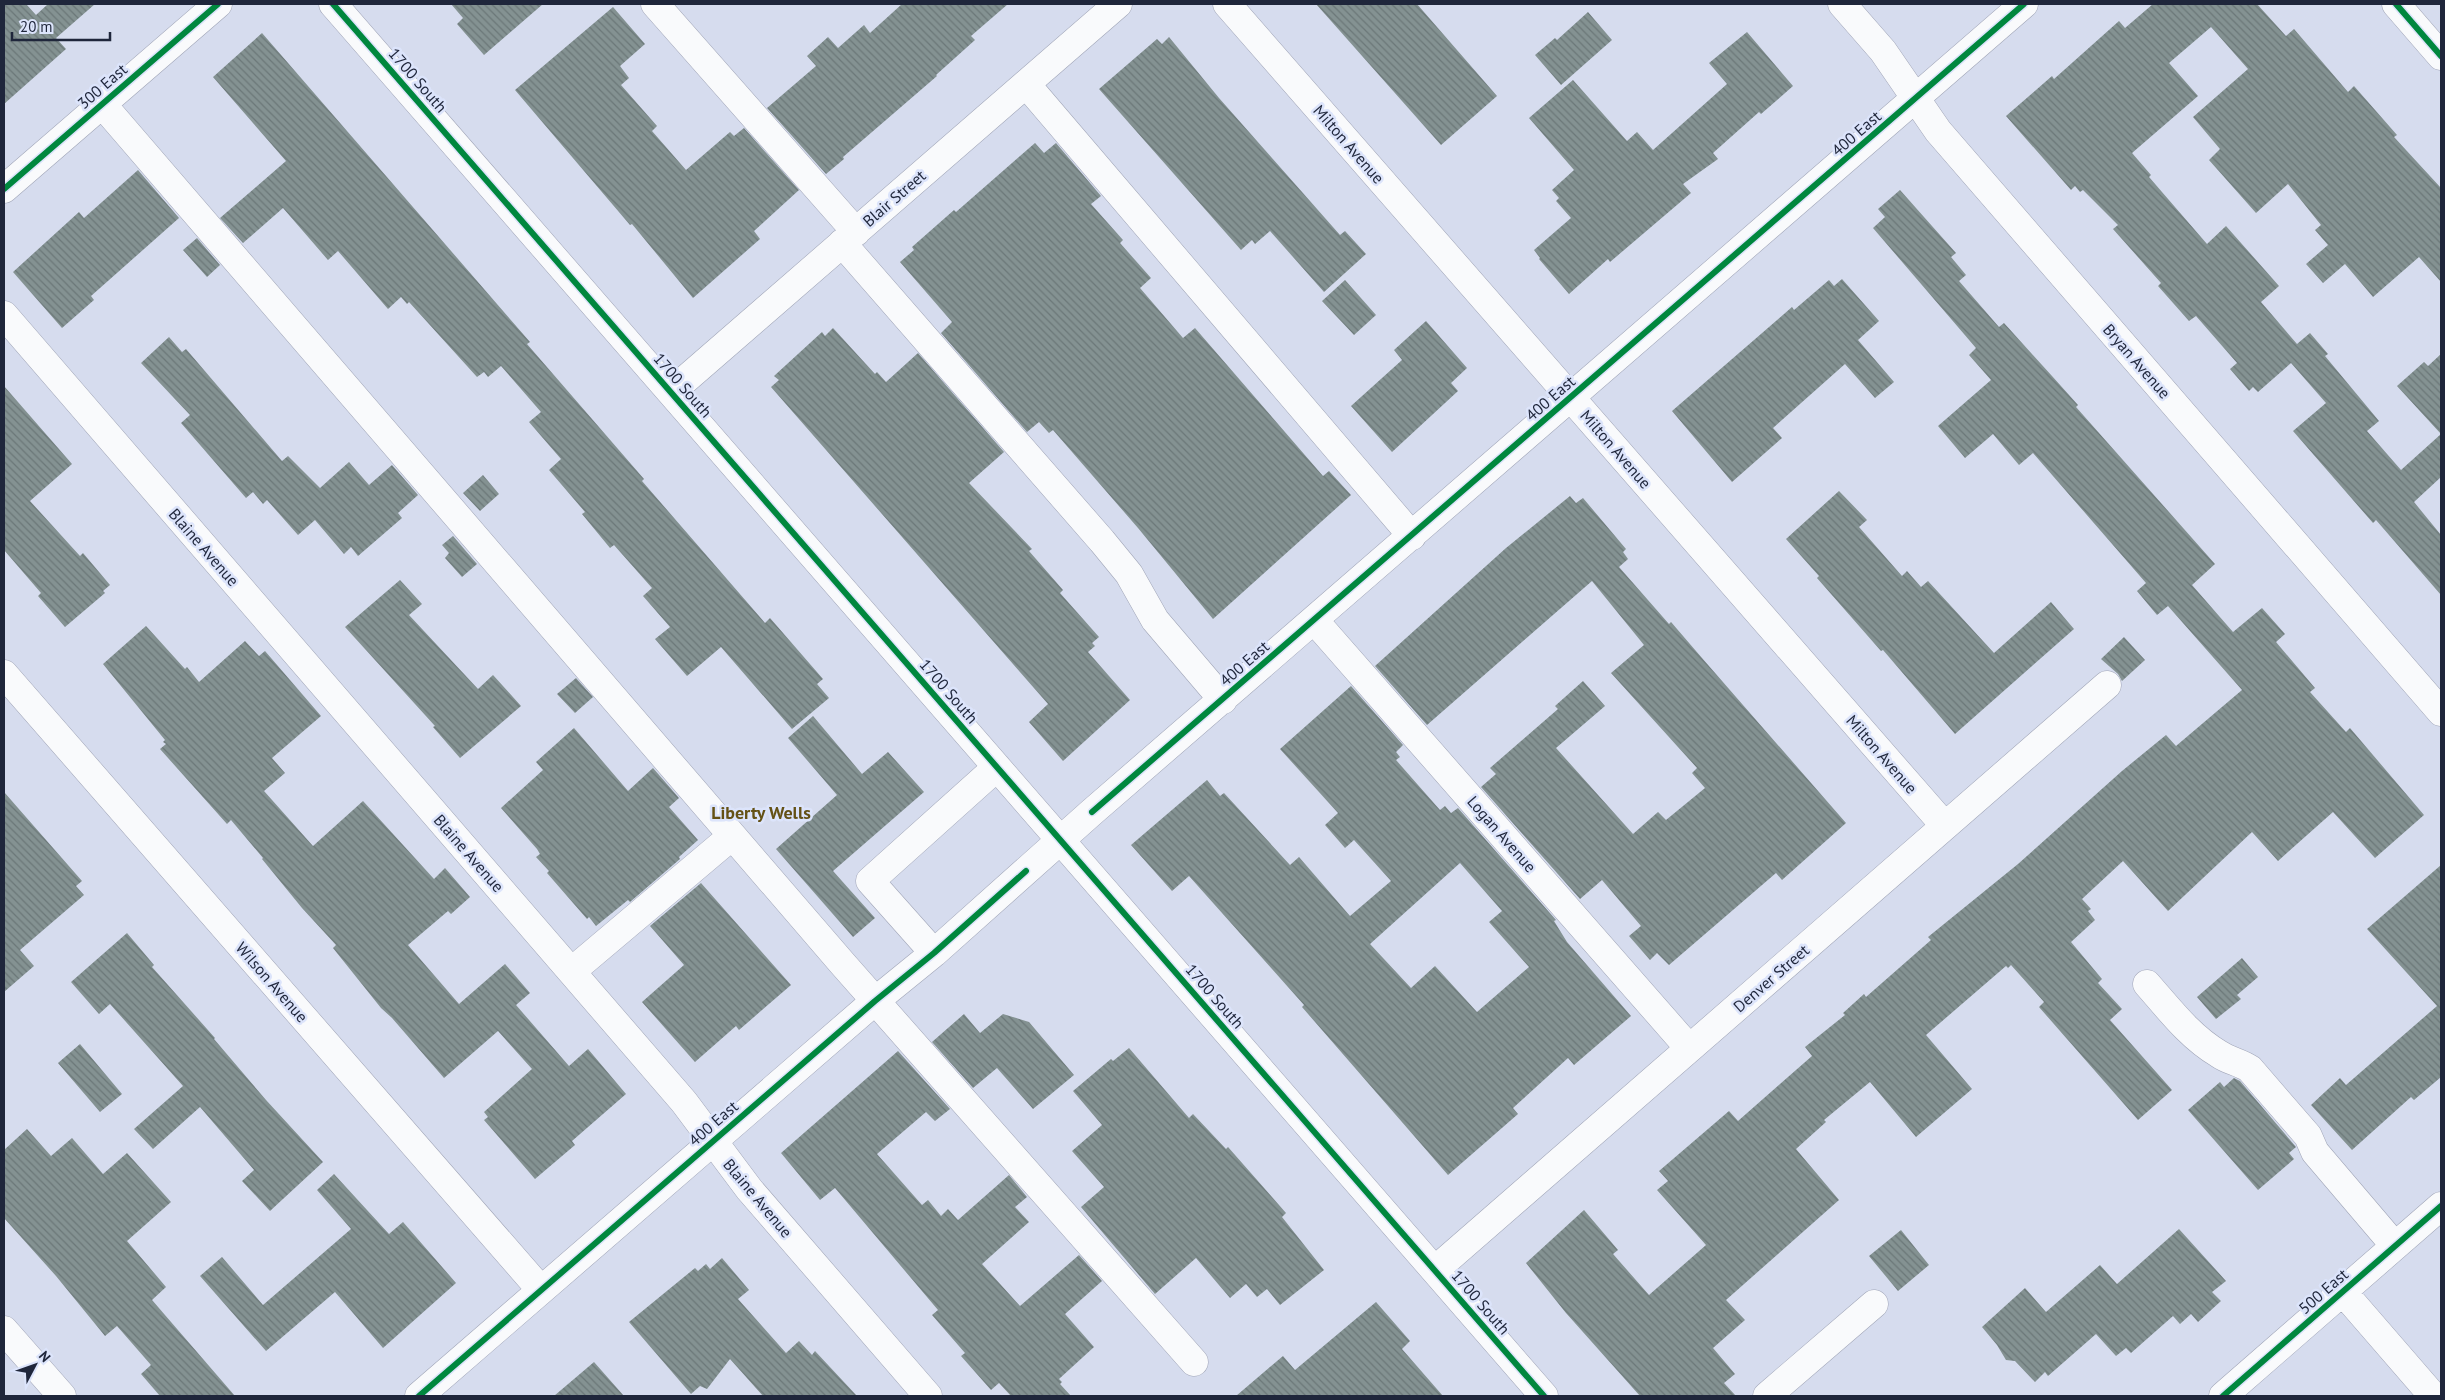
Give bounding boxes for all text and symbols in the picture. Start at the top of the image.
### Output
scale bar [12,10,110,42]
text: 20 m [20,17,53,36]
street label: 1700 South [385,44,451,116]
street label: 300 East [73,59,131,113]
street label: Milton Avenue [1309,100,1389,188]
street label: 400 East [1827,106,1885,160]
street label: Blair Street [858,165,930,231]
street label: Bryan Avenue [2099,319,2175,403]
street label: 1700 South [650,349,716,421]
street label: 400 East [1521,371,1579,425]
street label: Milton Avenue [1576,405,1656,493]
street label: Blaine Avenue [165,504,243,590]
street label: 400 East [1215,636,1273,690]
street label: 1700 South [916,655,982,727]
street label: Milton Avenue [1842,710,1922,798]
street label: Logan Avenue [1463,792,1541,876]
district label: Liberty Wells [711,801,811,824]
street label: Blaine Avenue [430,810,508,896]
street label: Wilson Avenue [232,938,312,1026]
street label: Denver Street [1729,939,1813,1016]
street label: 1700 South [1182,960,1248,1032]
street label: 400 East [684,1096,742,1150]
street label: Blaine Avenue [719,1154,797,1242]
street label: 500 East [2294,1264,2352,1318]
street label: 1700 South [1448,1266,1514,1338]
north arrow [10,1340,60,1390]
text: N [35,1347,55,1366]

